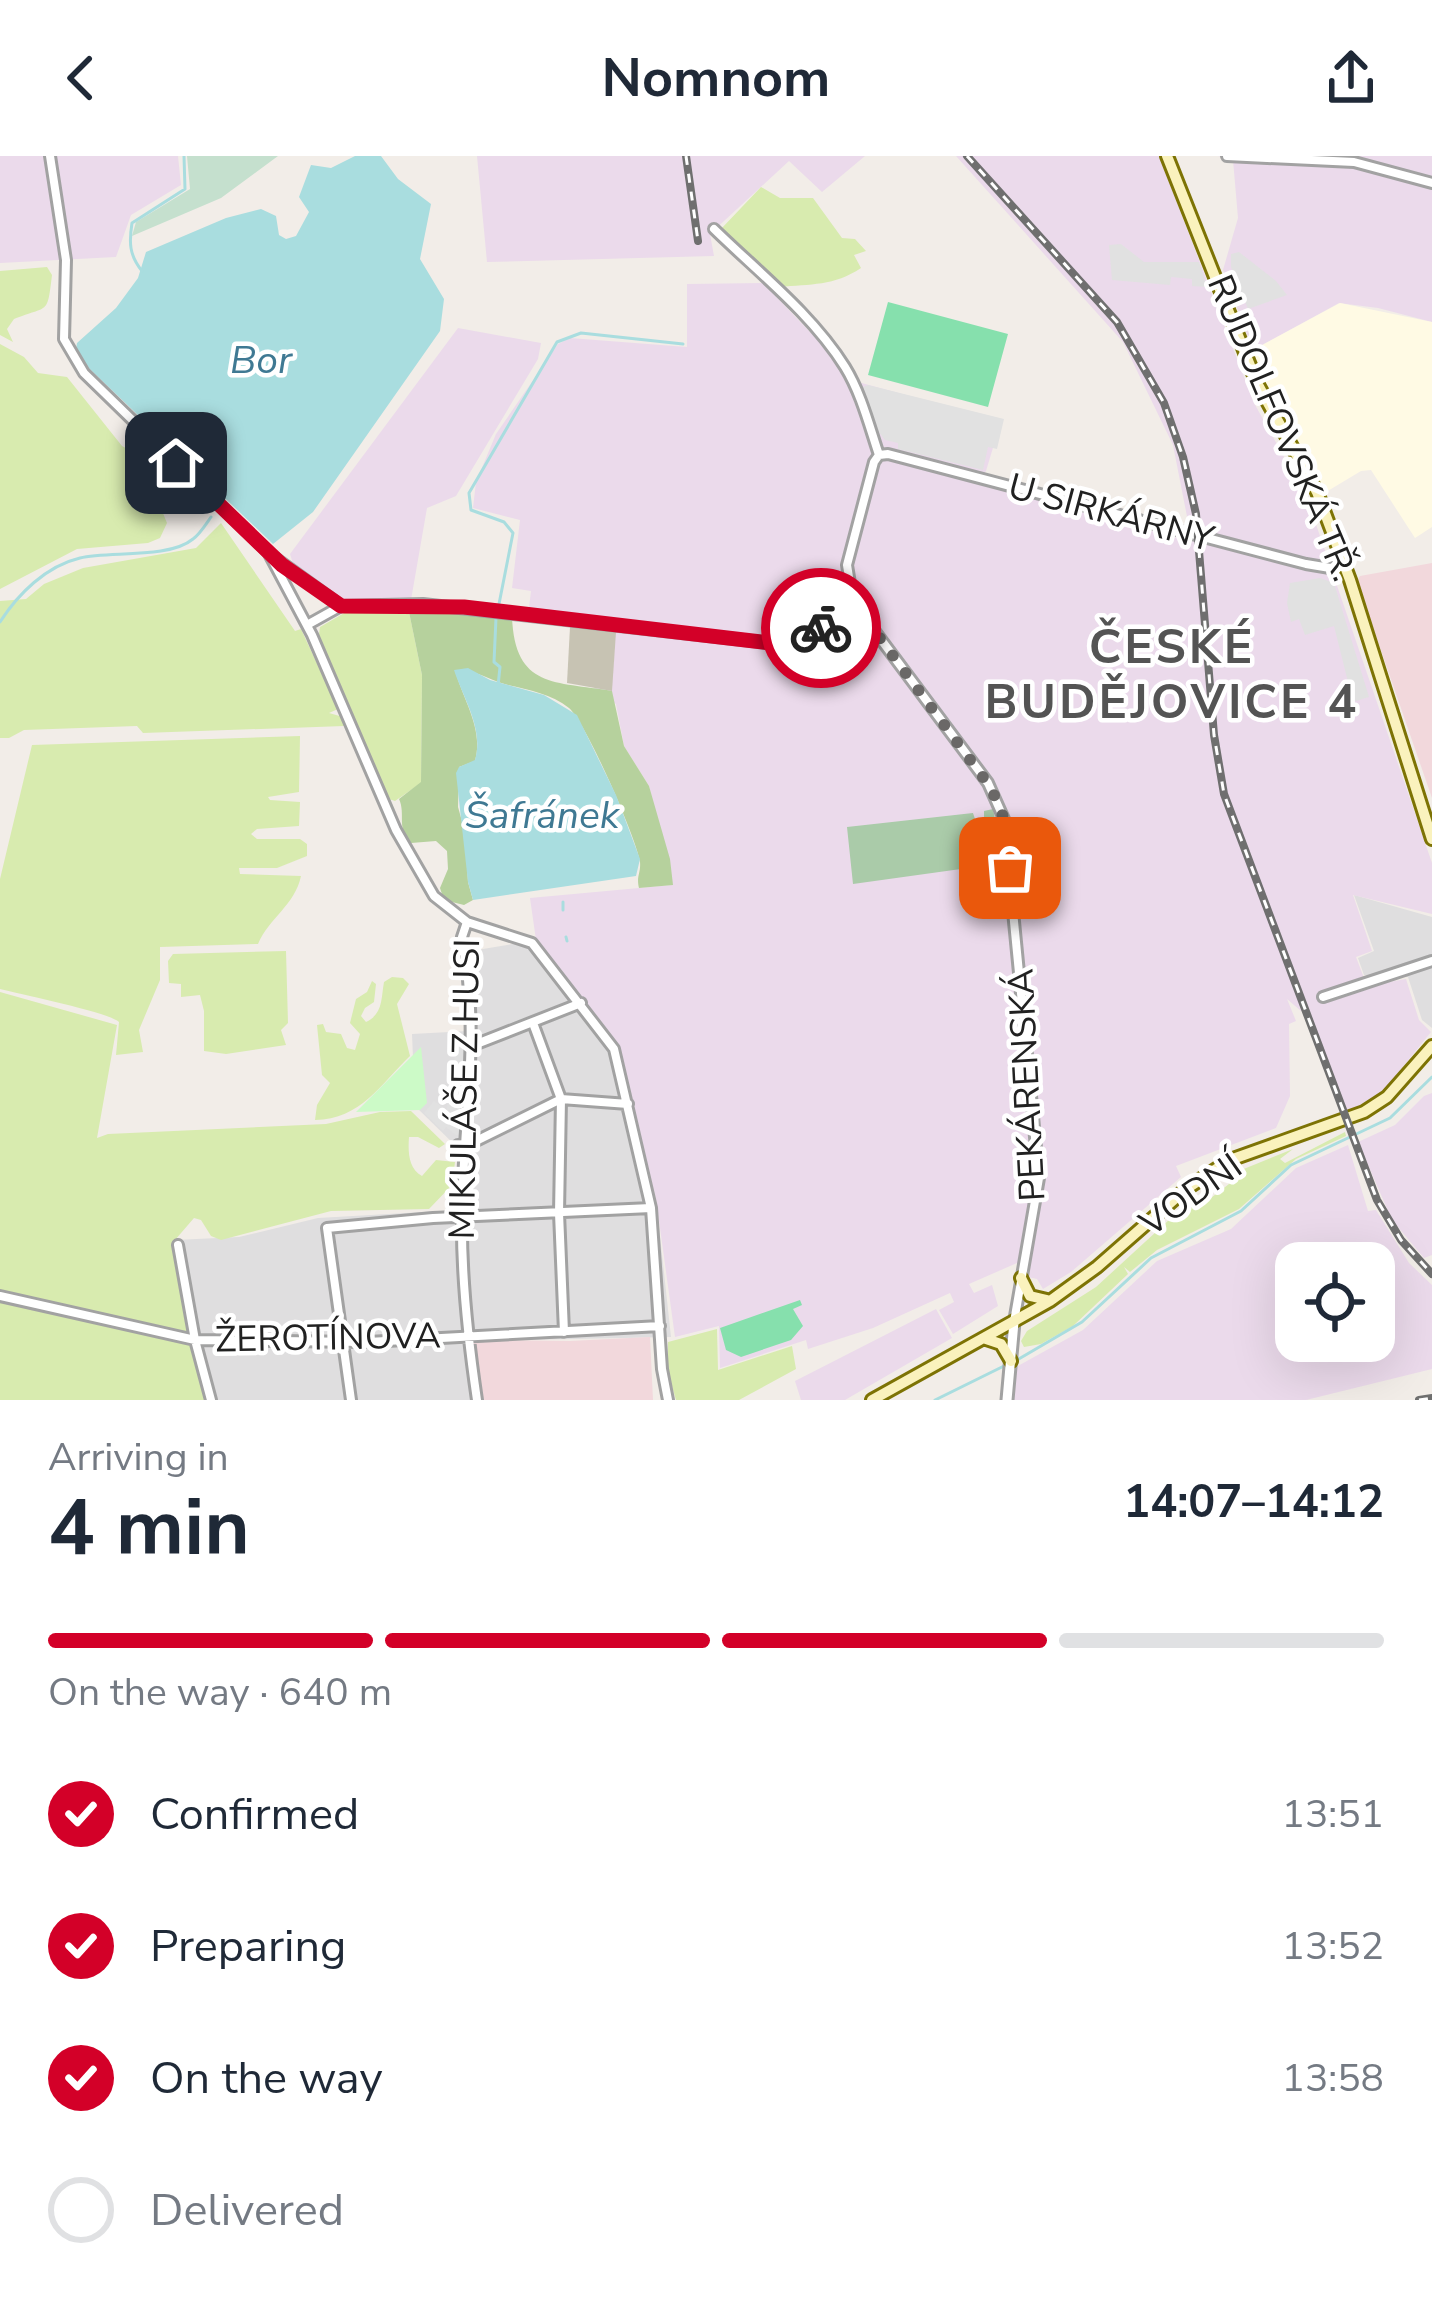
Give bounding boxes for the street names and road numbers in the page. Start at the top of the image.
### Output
street label: RUDOLFOVSKÁ TŘ. [1195,267,1369,589]
street label: U SIRKÁRNY [1003,462,1220,564]
street label: MIKULÁŠE Z HUSI [438,938,492,1240]
street label: PEKÁRENSKÁ [996,967,1058,1203]
street label: VODNÍ [1129,1141,1254,1248]
street label: ŽEROTÍNOVA [215,1312,441,1364]

